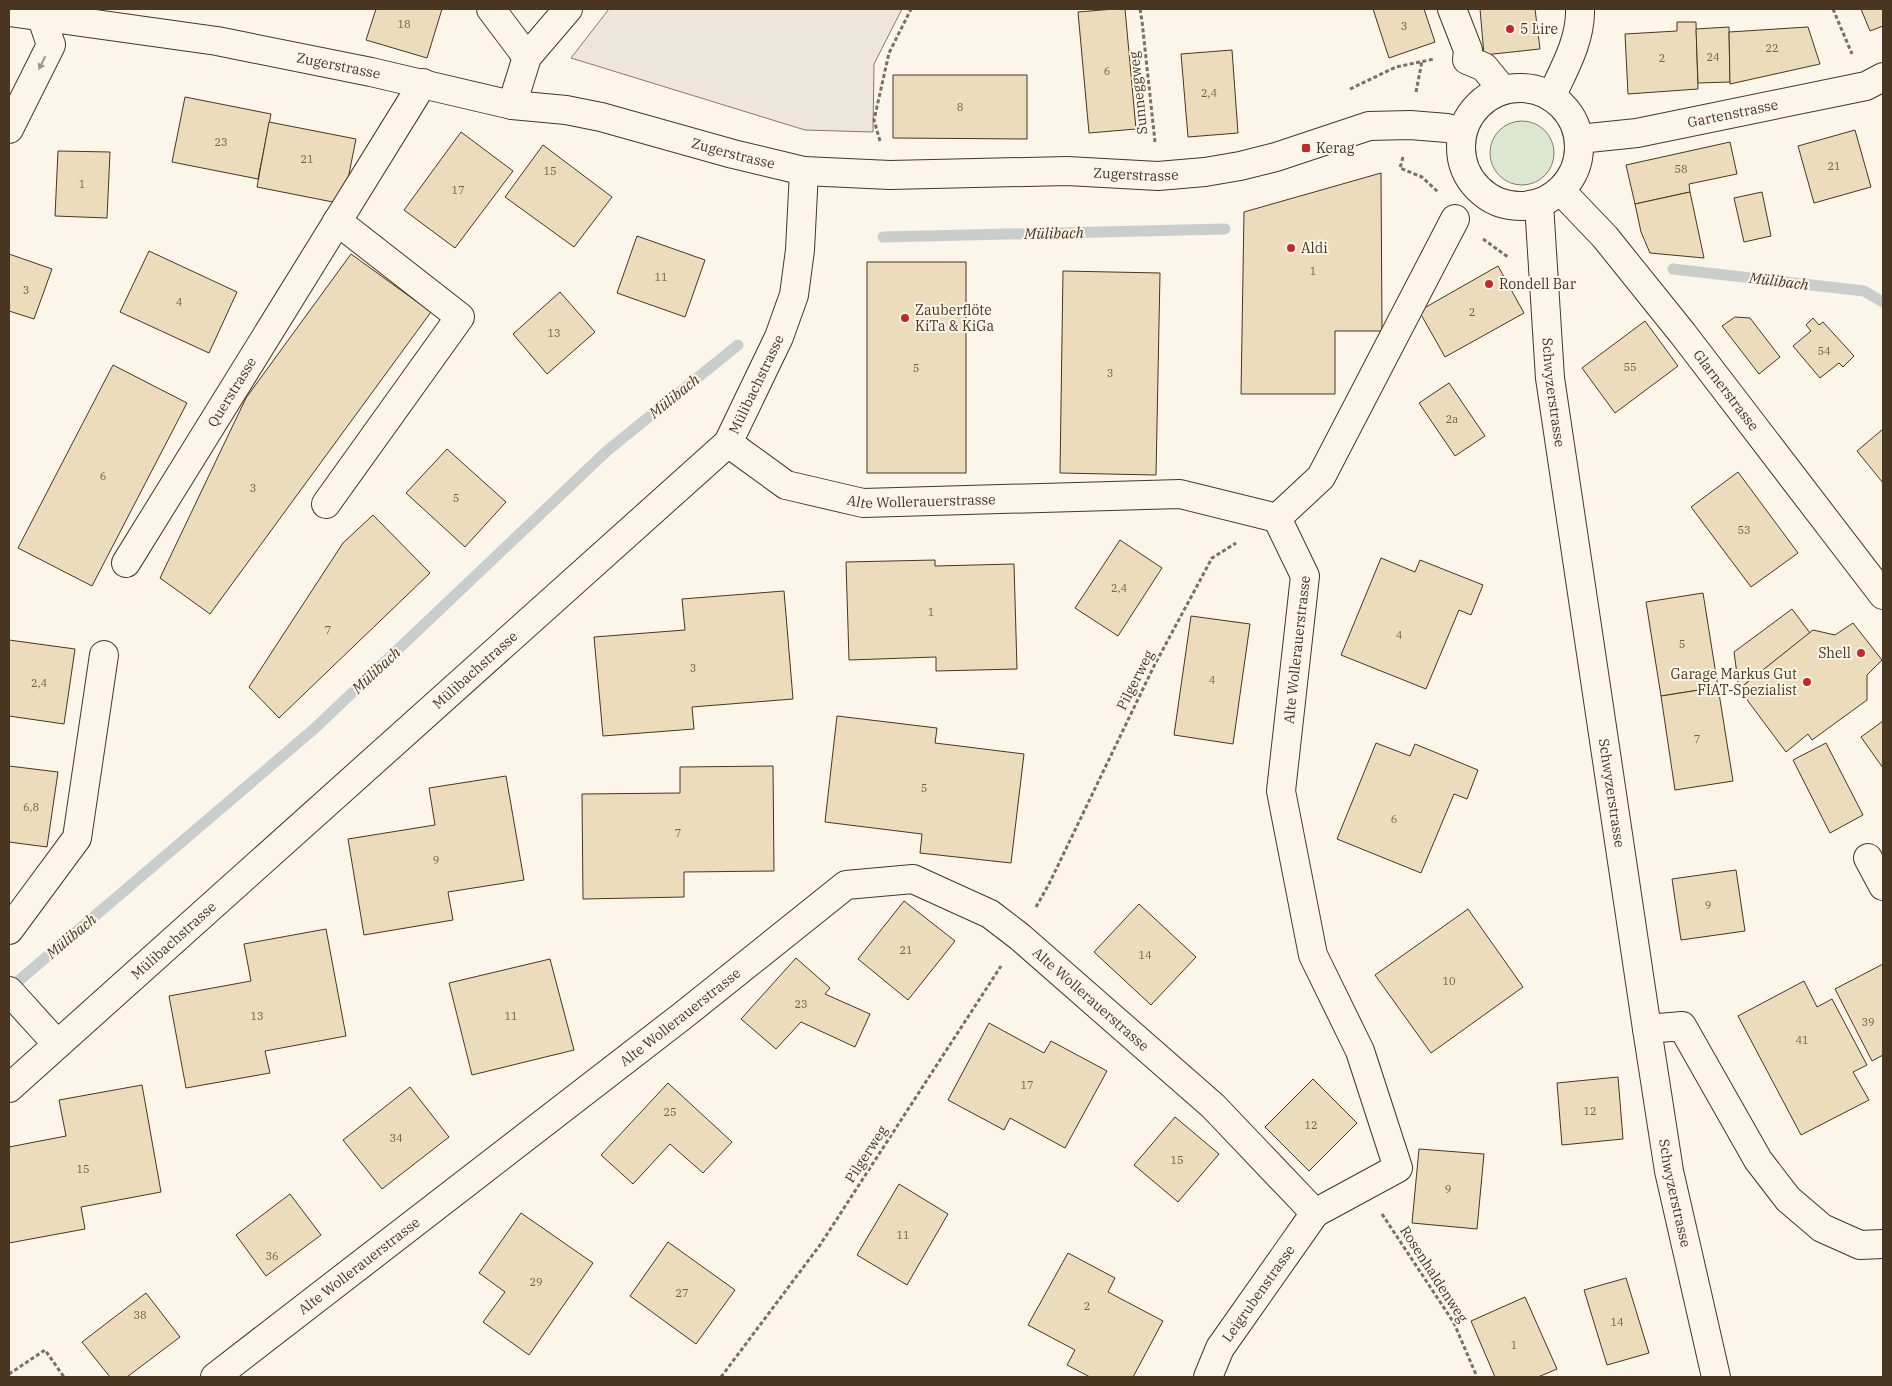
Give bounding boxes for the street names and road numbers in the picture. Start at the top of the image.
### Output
street label: Zugerstrasse [295,48,382,83]
street label: Sunneggweg [1125,50,1151,135]
street label: Gartenstrasse [1686,95,1780,131]
street label: Zugerstrasse [690,134,777,173]
street label: Zugerstrasse [1093,163,1179,185]
street label: Mülibachstrasse [725,332,788,437]
street label: Schwyzerstrasse [1538,337,1569,448]
street label: Glarnerstrasse [1689,346,1763,434]
street label: Querstrasse [203,354,260,430]
street label: Alte Wollerauerstrasse [845,490,996,512]
street label: Alte Wollerauerstrasse [1280,575,1314,725]
street label: Mülibachstrasse [429,627,521,713]
street label: Pilgerweg [1112,647,1158,713]
street label: Schwyzerstrasse [1595,737,1629,849]
street label: Mülibachstrasse [127,898,220,983]
street label: Alte Wollerauerstrasse [1029,943,1153,1055]
street label: Alte Wollerauerstrasse [616,964,744,1070]
street label: Pilgerweg [841,1122,891,1186]
street label: Schwyzerstrasse [1655,1138,1695,1249]
street label: Alte Wollerauerstrasse [295,1213,423,1318]
street label: Rosenhaldenweg [1396,1222,1472,1326]
street label: Leigrubenstrasse [1218,1241,1299,1346]

